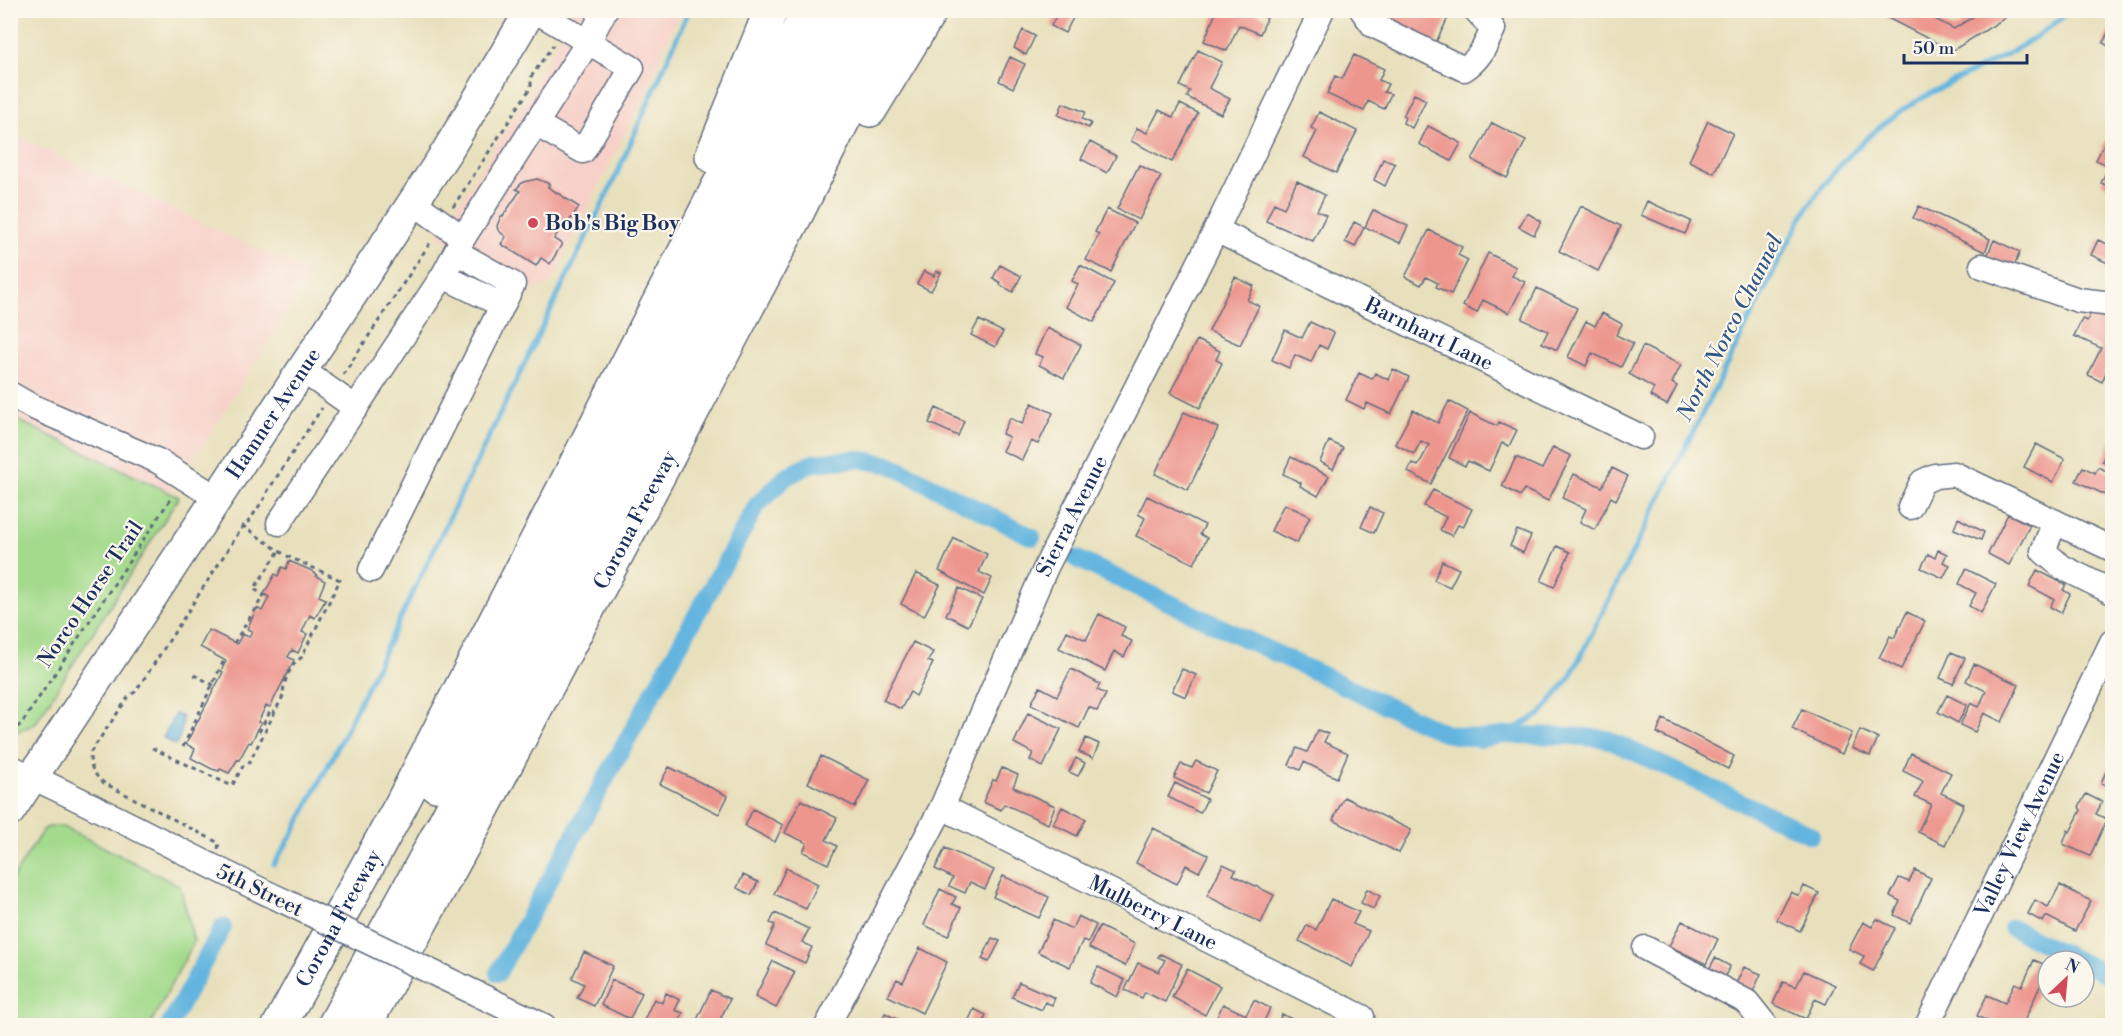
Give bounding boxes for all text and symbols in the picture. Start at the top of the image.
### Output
scale bar [1904,27,2027,65]
text: 50 m [1913,37,1955,60]
place label: Bob's Big Boy [545,211,680,237]
marker: Bob's Big Boy [526,216,540,230]
water label: North Norco Channel [1671,230,1789,427]
street label: Barnhart Lane [1359,292,1497,377]
street label: Hamner Avenue [221,343,327,484]
street label: Corona Freeway [588,446,683,594]
street label: Sierra Avenue [1031,452,1114,581]
street label: Norco Horse Trail [32,516,149,673]
street label: Valley View Avenue [1969,747,2071,923]
street label: Corona Freeway [291,845,388,992]
street label: 5th Street [212,859,308,923]
street label: Mulberry Lane [1084,870,1221,957]
north arrow [2036,949,2096,1009]
text: N [2062,955,2083,978]

